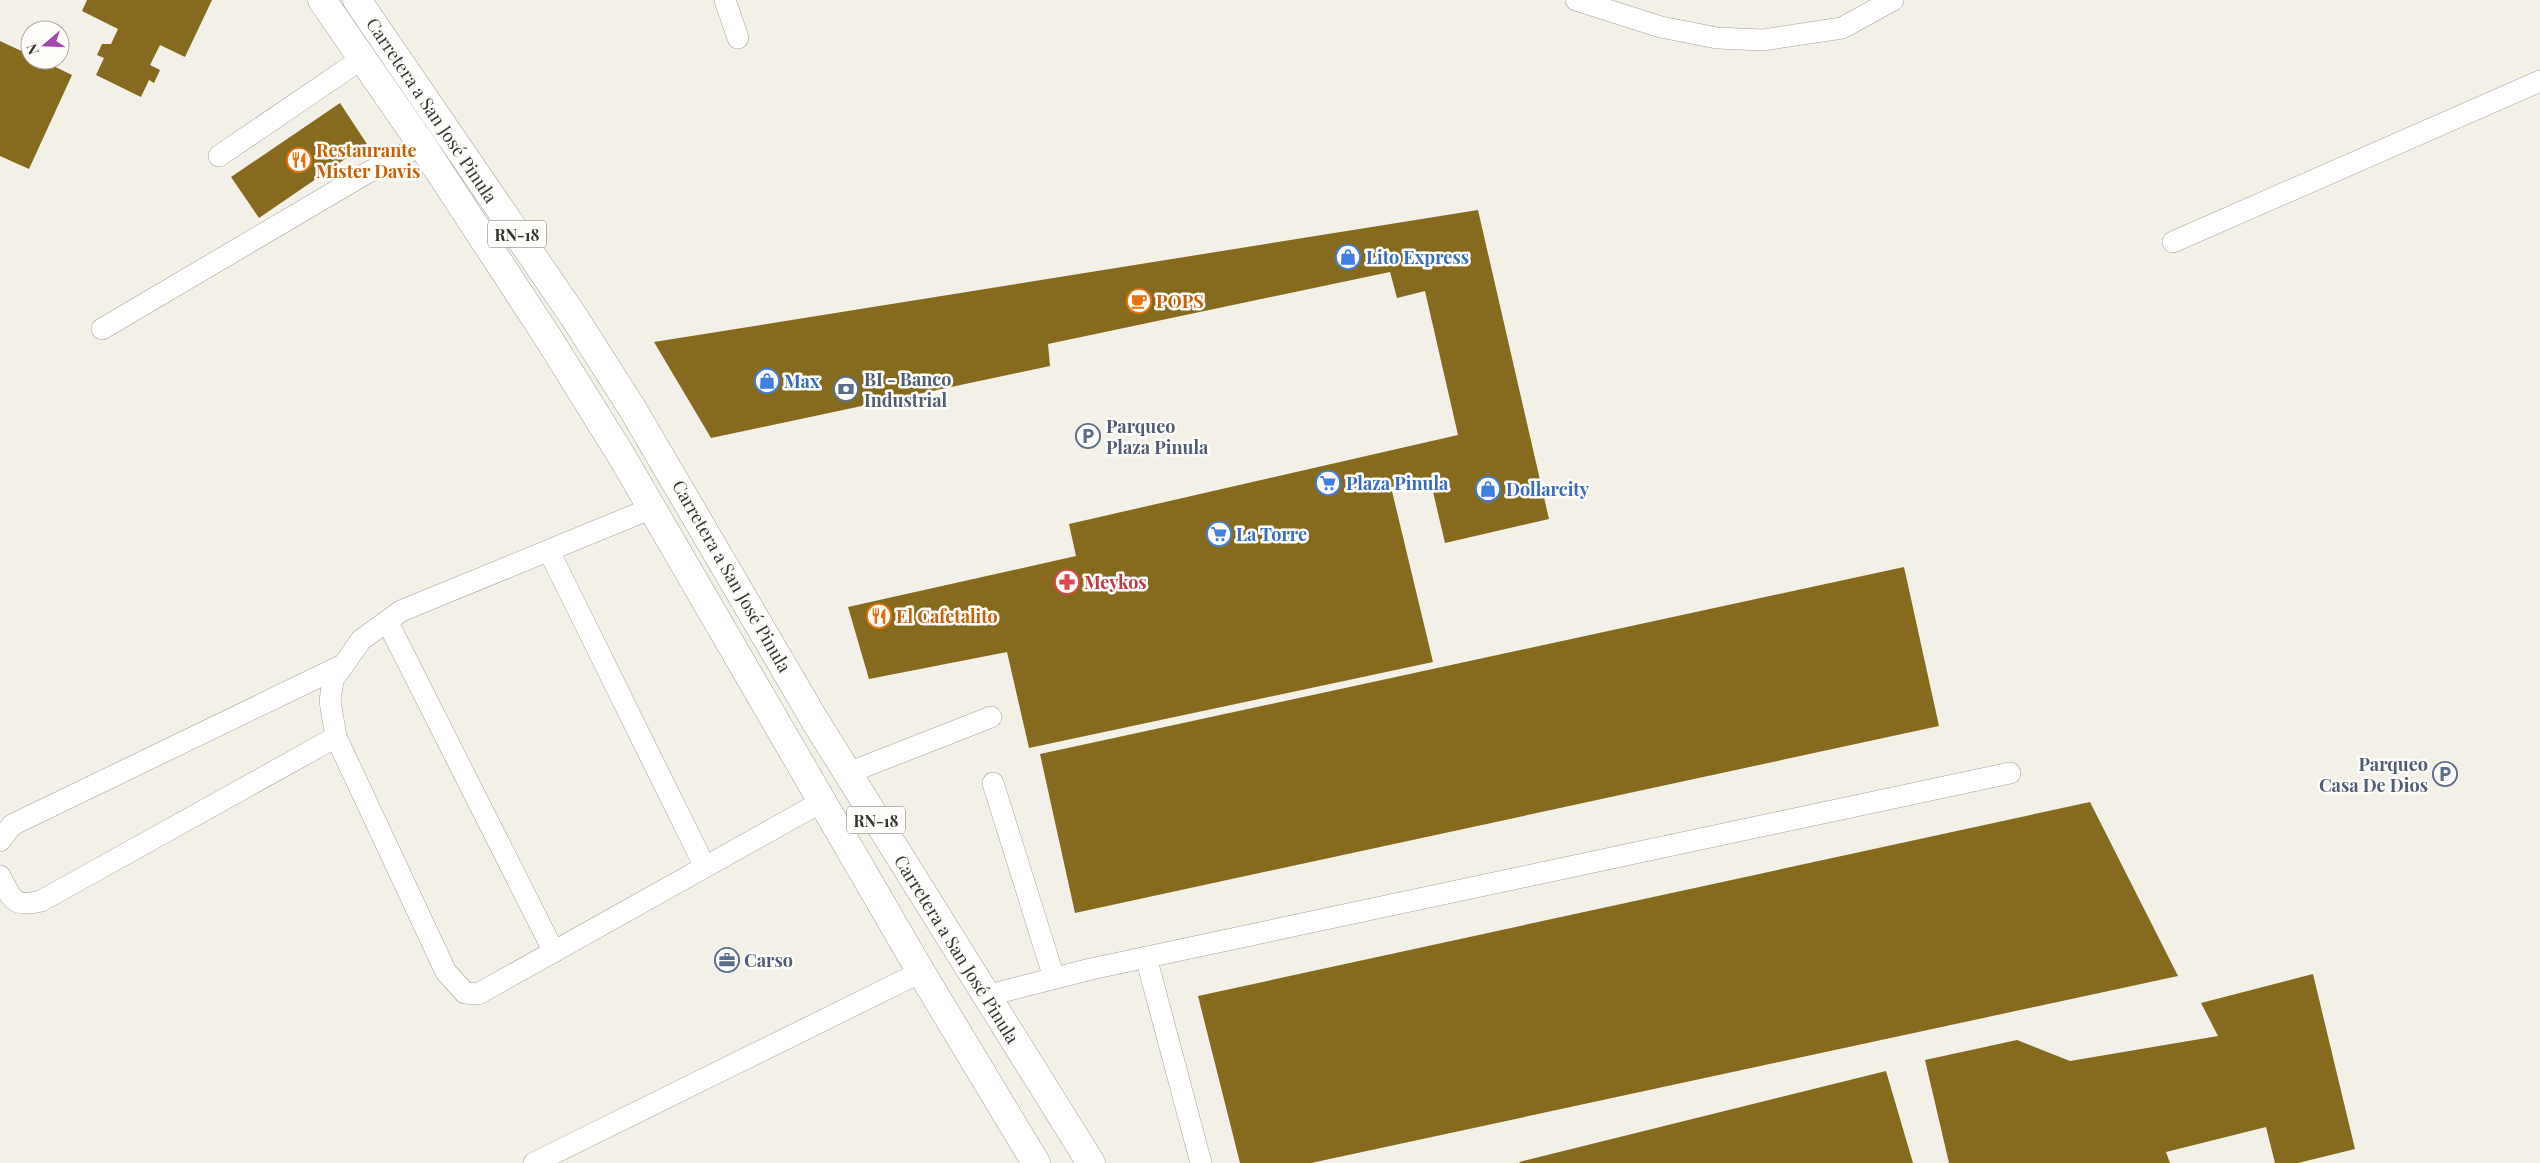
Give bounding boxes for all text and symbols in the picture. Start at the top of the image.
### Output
street label: Carretera a San José Pinula [361,13,503,207]
north arrow [20,20,70,70]
text: N [22,42,43,57]
place label: Restaurante Mister Davis [316,138,420,183]
restaurant icon: Restaurante Mister Davis [286,147,312,173]
road number: RN-18 [488,220,546,248]
shop icon: Lito Express [1335,244,1361,270]
place label: Lito Express [1366,245,1469,269]
cafe icon: POPS [1126,288,1152,314]
place label: POPS [1156,289,1204,313]
place label: BI - Banco Industrial [864,367,951,412]
shop icon: Max [754,368,780,394]
place label: Max [784,369,820,393]
bank icon: BI - Banco Industrial [833,376,859,402]
place label: Parqueo Plaza Pinula [1106,414,1209,459]
parking icon: Parqueo Plaza Pinula [1075,423,1101,449]
supermarket icon: Plaza Pinula [1315,470,1341,496]
place label: Plaza Pinula [1346,471,1449,495]
street label: Carretera a San José Pinula [667,476,797,676]
shop icon: Dollarcity [1475,476,1501,502]
place label: Dollarcity [1506,477,1590,501]
supermarket icon: La Torre [1206,521,1232,547]
place label: La Torre [1236,522,1307,546]
pharmacy icon: Meykos [1054,569,1080,595]
place label: Meykos [1084,570,1147,594]
restaurant icon: El Cafetalito [866,603,892,629]
place label: El Cafetalito [896,604,998,628]
place label: Parqueo Casa De Dios [2319,752,2428,797]
parking icon: Parqueo Casa De Dios [2432,761,2458,787]
road number: RN-18 [847,806,905,834]
street label: Carretera a San José Pinula [889,850,1025,1048]
office icon: Carso [714,947,740,973]
place label: Carso [744,948,793,972]

